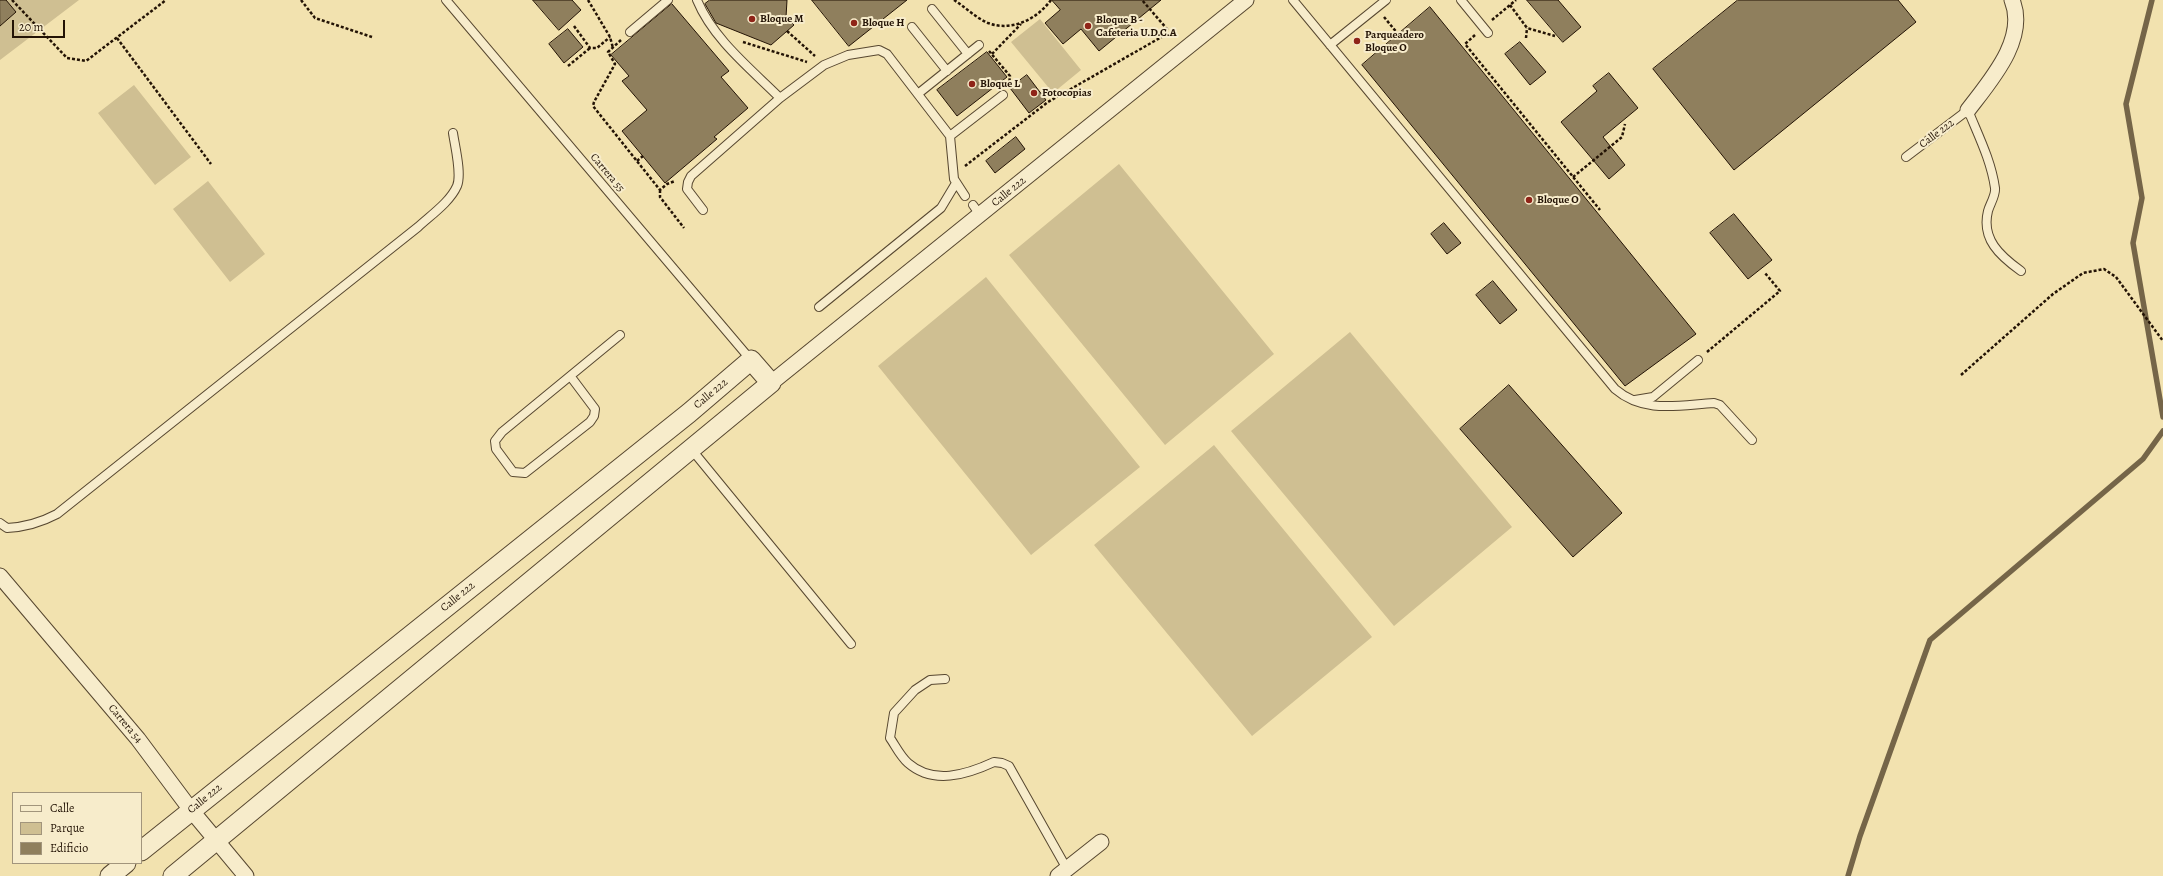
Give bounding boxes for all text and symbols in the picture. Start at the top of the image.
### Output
scale bar [14,12,67,38]
place label: Bloque M [760,12,803,26]
place label: Bloque B - Cafeteria U.D.C.A [1096,13,1177,39]
marker: Bloque M [747,14,757,24]
place label: Bloque H [862,16,904,30]
marker: Bloque H [849,18,859,28]
text: 20 m [19,19,43,35]
marker: Bloque B - Cafeteria U.D.C.A [1083,21,1093,31]
place label: Parqueadero Bloque O [1365,28,1424,54]
marker: Parqueadero Bloque O [1352,36,1362,46]
place label: Bloque L [980,77,1020,91]
marker: Bloque L [967,79,977,89]
place label: Fotocopias [1042,86,1091,100]
marker: Fotocopias [1029,88,1039,98]
street label: Calle 222 [1917,117,1957,151]
street label: Carrera 55 [587,151,627,195]
street label: Calle 222 [989,174,1029,210]
place label: Bloque O [1537,193,1579,207]
marker: Bloque O [1524,195,1534,205]
street label: Calle 222 [691,376,731,412]
street label: Calle 222 [438,579,478,615]
street label: Carrera 54 [105,702,145,746]
street label: Calle 222 [185,781,225,817]
legend [12,792,142,864]
text: Calle [50,800,74,816]
text: Parque [50,820,85,836]
text: Edificio [50,840,88,856]

